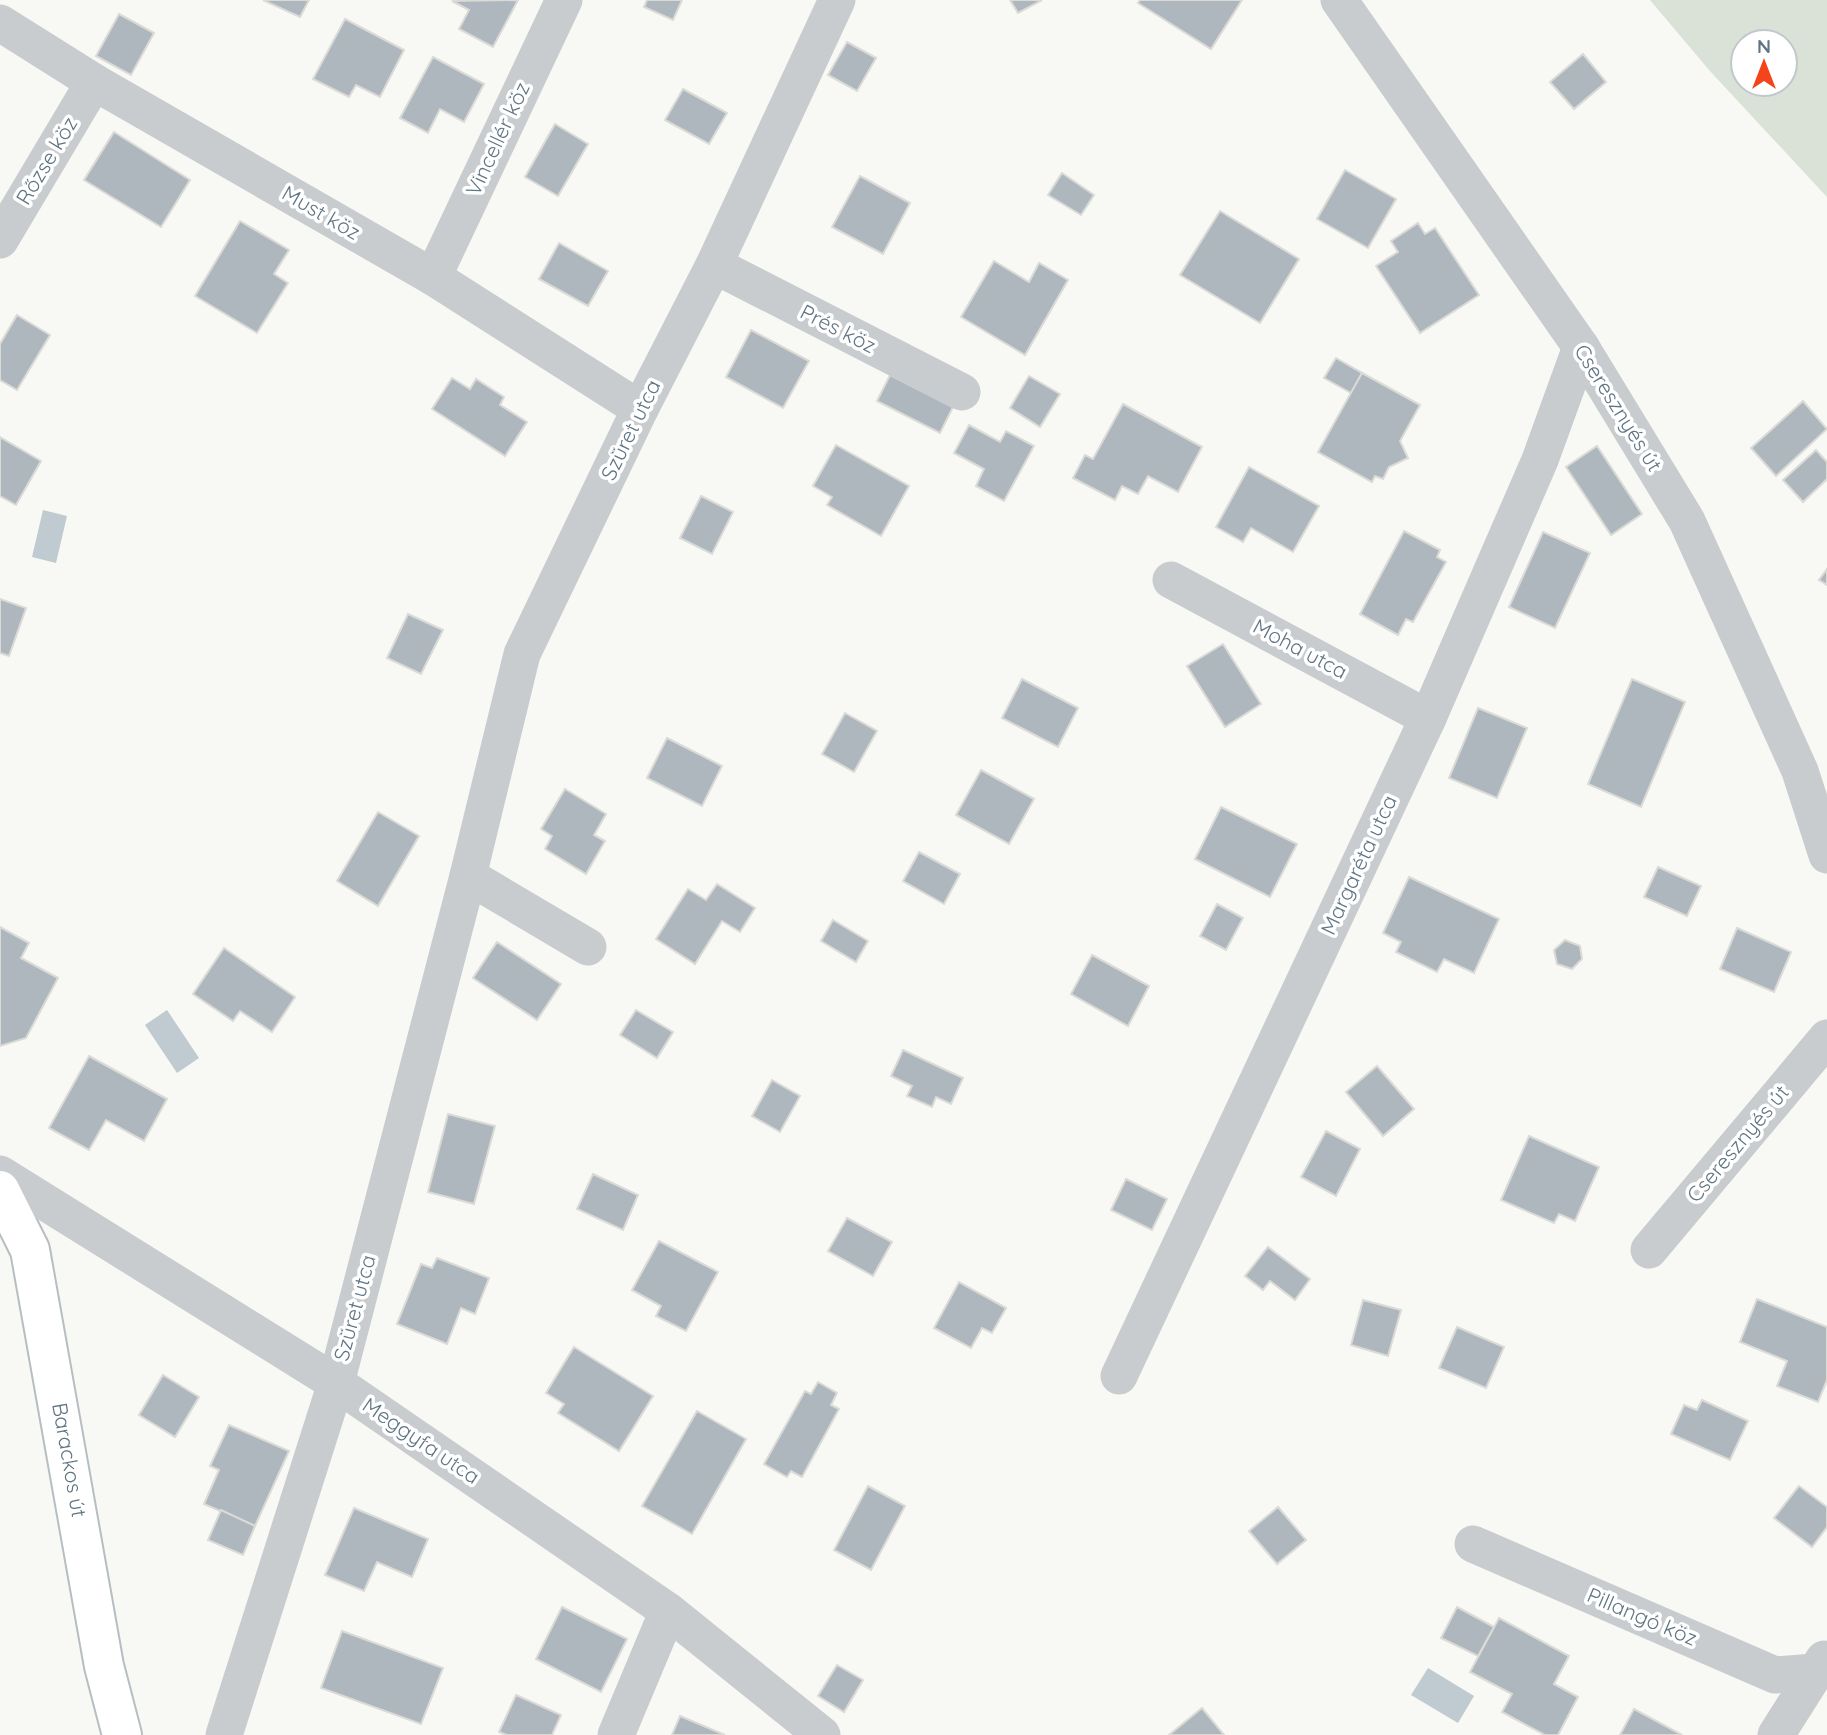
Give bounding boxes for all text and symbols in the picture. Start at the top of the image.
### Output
north arrow [1729,28,1799,98]
text: N [1757,34,1771,58]
street label: Vincellér köz [459,78,535,199]
street label: Rőzse köz [10,112,82,209]
street label: Must köz [278,179,365,245]
street label: Prés köz [796,298,881,358]
street label: Cseresznyés út [1569,339,1668,476]
street label: Szüret utca [595,375,666,484]
street label: Moha utca [1249,612,1352,684]
street label: Margaréta utca [1314,791,1402,939]
street label: Cseresznyés út [1681,1079,1794,1207]
street label: Szüret utca [327,1252,381,1364]
street label: Meggyfa utca [358,1391,485,1489]
street label: Barackos út [47,1400,93,1519]
street label: Pillangó köz [1584,1581,1701,1651]

